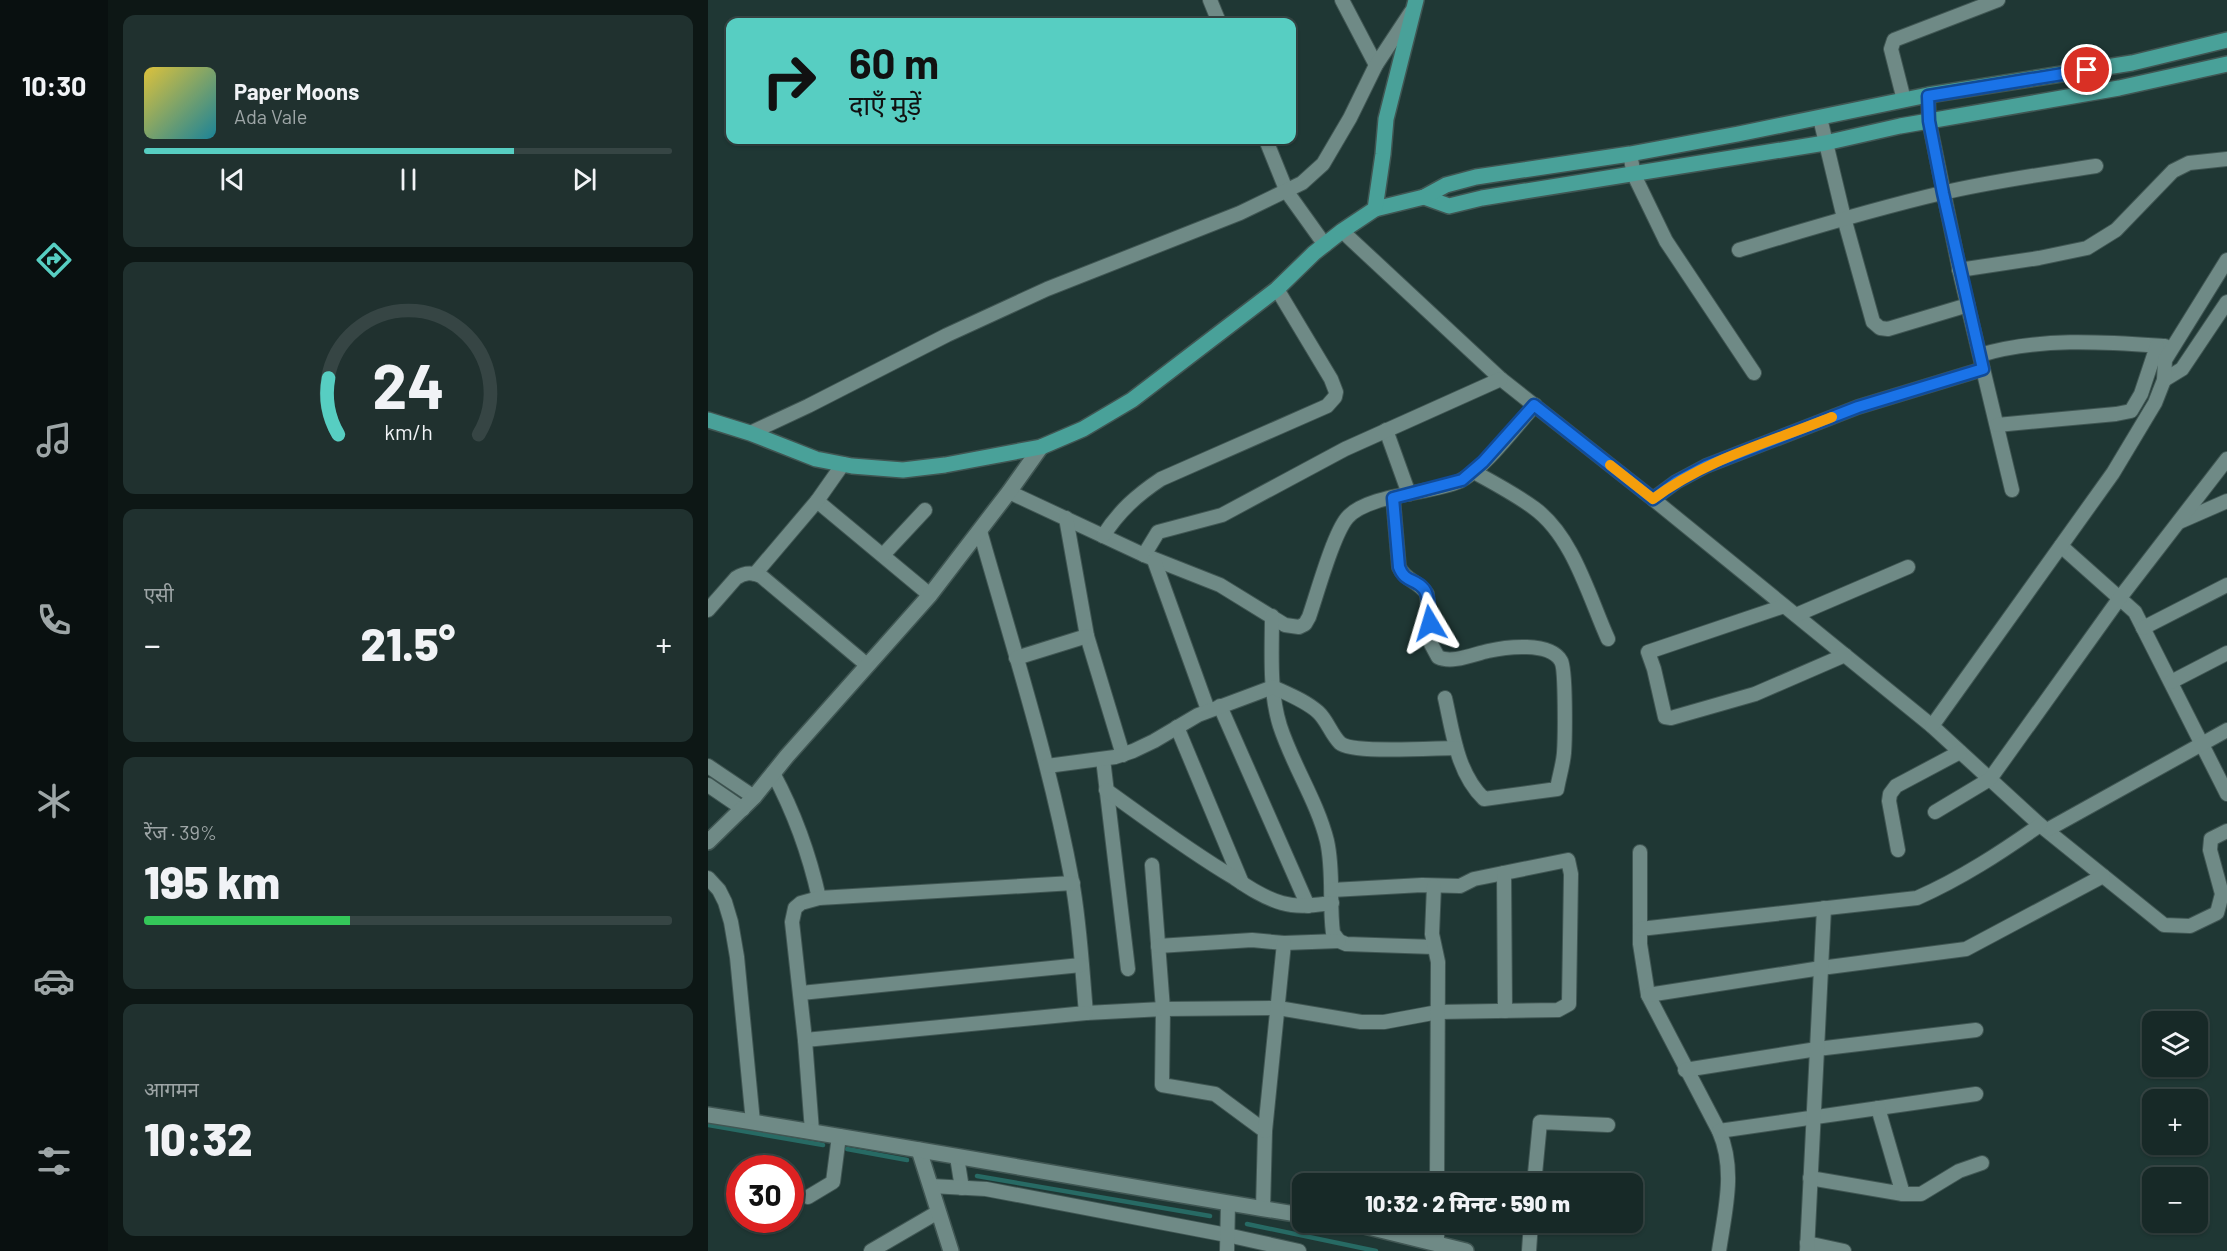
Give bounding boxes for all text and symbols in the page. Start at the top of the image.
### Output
text: 60 m [849,37,939,87]
icon: right [750,42,828,120]
pin [2061,44,2112,95]
icon: arrive [2070,53,2103,86]
text: 10:30 [22,69,86,101]
text: Paper Moons [234,78,359,104]
text: दाएँ मुड़ें [849,88,921,120]
text: Ada Vale [234,104,307,128]
icon: previous [216,163,249,196]
icon: pause [392,163,425,196]
icon: next [568,163,601,196]
icon: directions [33,239,75,281]
text: 24 [372,347,444,421]
icon: music [33,419,75,461]
text: km/h [384,420,432,445]
text: एसी [144,582,174,606]
position arrow [1398,591,1462,655]
icon: phone [33,599,75,641]
text: 21.5° [361,616,455,670]
text: − [144,624,161,664]
text: + [656,624,672,664]
icon: climate [33,780,75,822]
text: रेंज · 39% [144,820,217,844]
text: 195 km [144,854,280,908]
icon: car [33,960,75,1002]
map controls [2142,1011,2208,1233]
button: layers [2142,1011,2208,1077]
text: आगमन [144,1077,199,1101]
button: + [2142,1089,2208,1155]
text: 10:32 [144,1111,253,1165]
icon: filters [33,1140,75,1182]
speed limit sign: 30 [726,1155,804,1233]
button: − [2142,1167,2208,1233]
text: 10:32 · 2 मिनट · 590 m [1365,1190,1570,1216]

